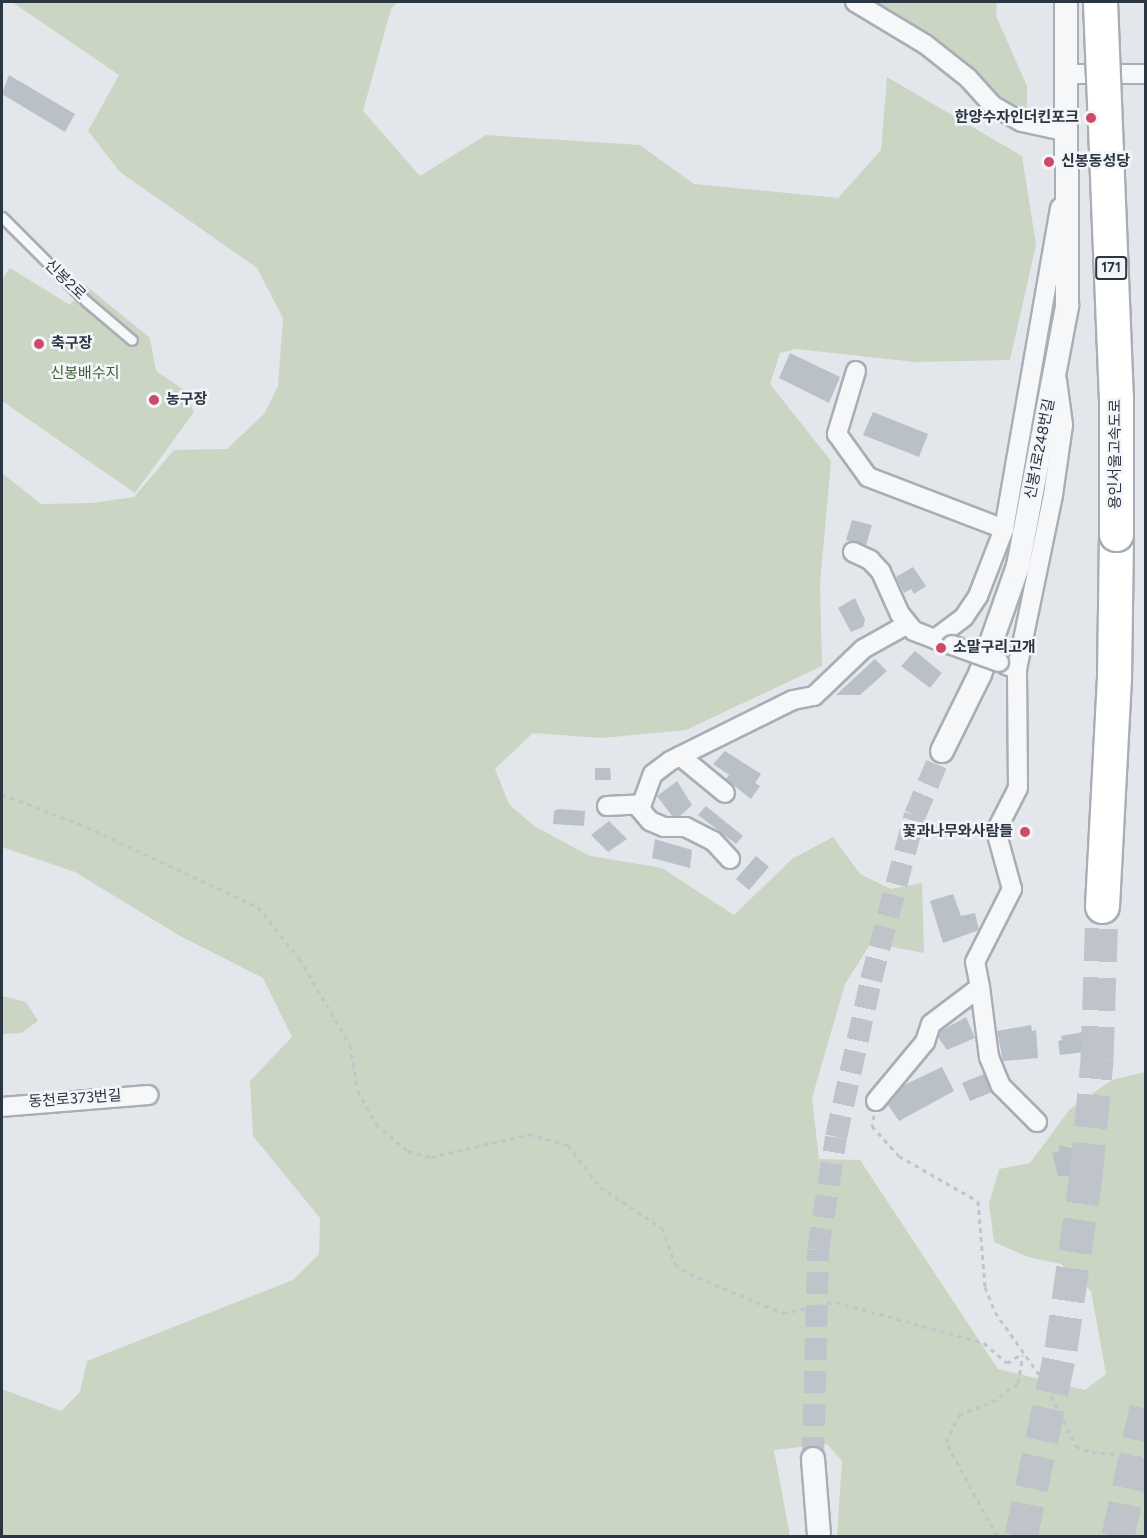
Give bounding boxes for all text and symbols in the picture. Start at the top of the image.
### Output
place label: 한양수자인더킨포크 [955,109,1079,127]
marker: 한양수자인더킨포크 [1084,111,1098,125]
place label: 신봉동성당 [1061,153,1130,171]
marker: 신봉동성당 [1042,155,1056,169]
street label: 신봉2로 [41,256,89,304]
road number: 171 [1094,257,1128,279]
place label: 축구장 [51,335,92,353]
marker: 축구장 [32,337,46,351]
park label: 신봉배수지 [51,365,119,383]
place label: 농구장 [166,391,207,409]
marker: 농구장 [147,393,161,407]
street label: 신봉1로248번길 [1021,397,1059,501]
street label: 용인서울고속도로 [1107,399,1125,509]
place label: 소말구리고개 [953,639,1036,657]
marker: 소말구리고개 [934,641,948,655]
place label: 꽃과나무와사람들 [903,823,1013,841]
marker: 꽃과나무와사람들 [1018,825,1032,839]
street label: 동천로373번길 [28,1087,122,1111]

